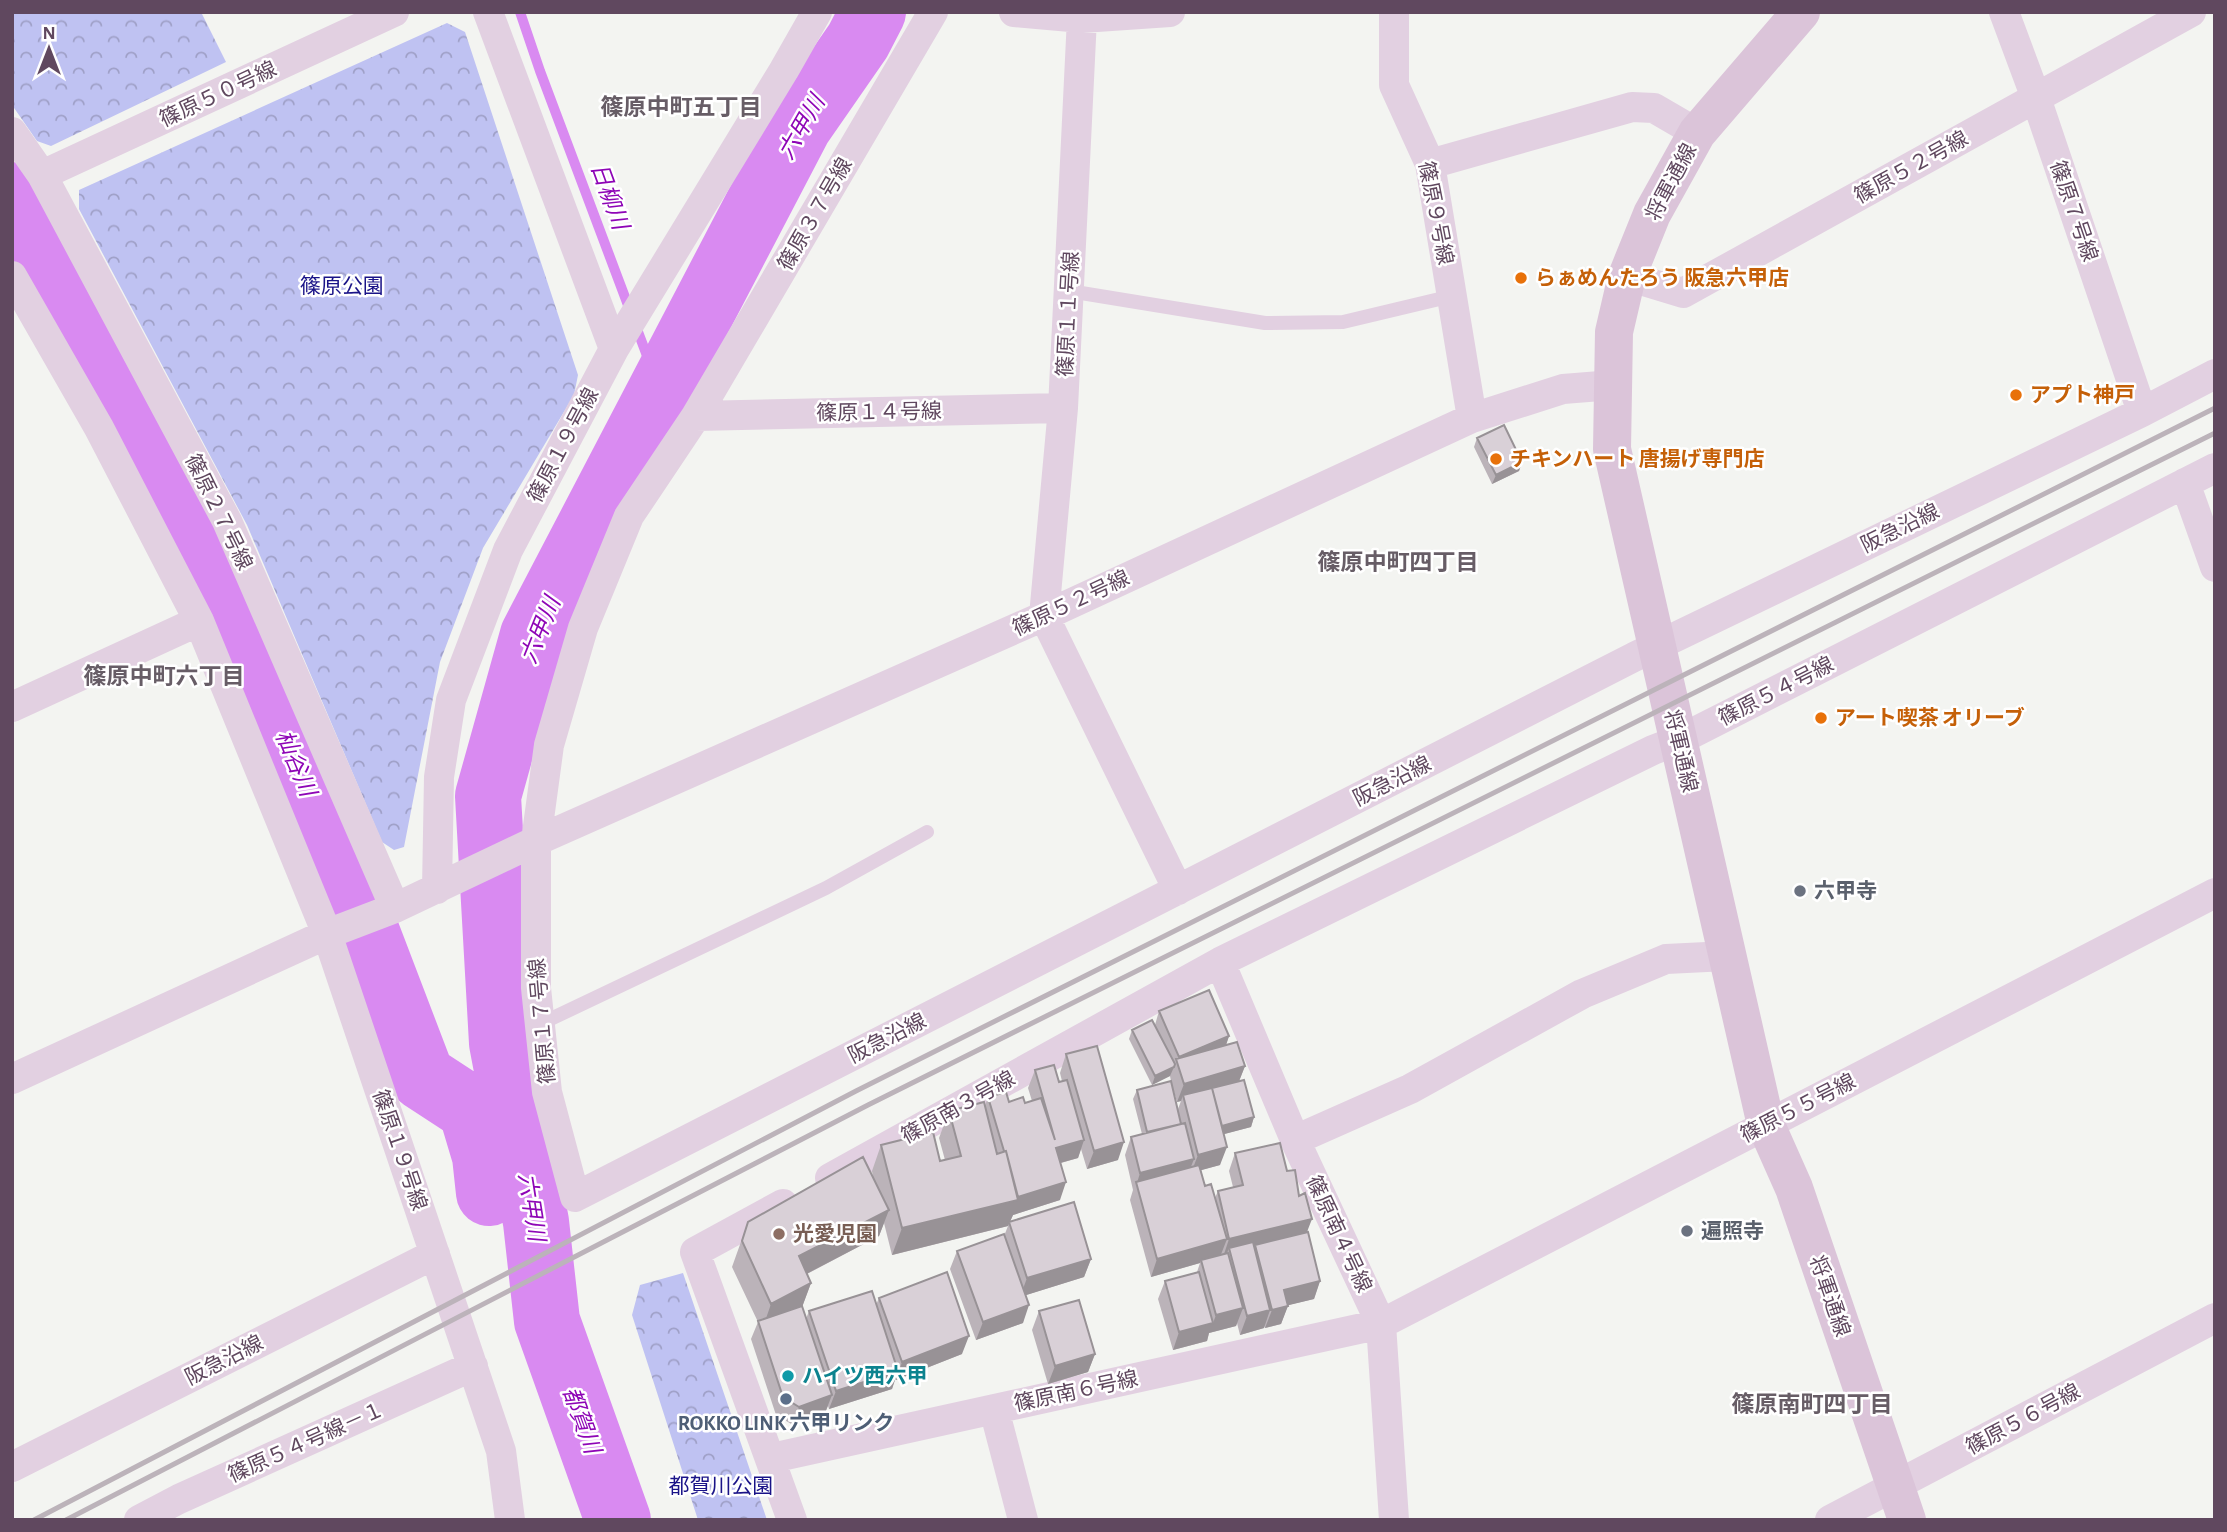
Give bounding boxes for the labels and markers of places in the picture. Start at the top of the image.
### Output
place label: らぁめんたろう 阪急六甲店 [1535,267,1789,289]
marker: らぁめんたろう 阪急六甲店 [1513,270,1529,286]
place label: アプト神戸 [2030,383,2135,406]
marker: アプト神戸 [2008,387,2024,403]
place label: チキンハート 唐揚げ専門店 [1510,448,1765,470]
marker: チキンハート 唐揚げ専門店 [1488,451,1504,467]
place label: アート喫茶 オリーブ [1835,706,2025,729]
marker: アート喫茶 オリーブ [1813,710,1829,726]
place label: 六甲寺 [1814,880,1877,902]
marker: 六甲寺 [1792,883,1808,899]
place label: 遍照寺 [1701,1220,1764,1242]
place label: 光愛児園 [793,1222,877,1245]
marker: 遍照寺 [1679,1223,1695,1239]
marker: 光愛児園 [771,1226,787,1242]
place label: ハイツ西六甲 [802,1365,928,1387]
marker: ハイツ西六甲 [780,1368,796,1384]
marker: ROKKO LINK 六甲リンク [778,1391,794,1407]
place label: ROKKO LINK 六甲リンク [678,1412,894,1434]

